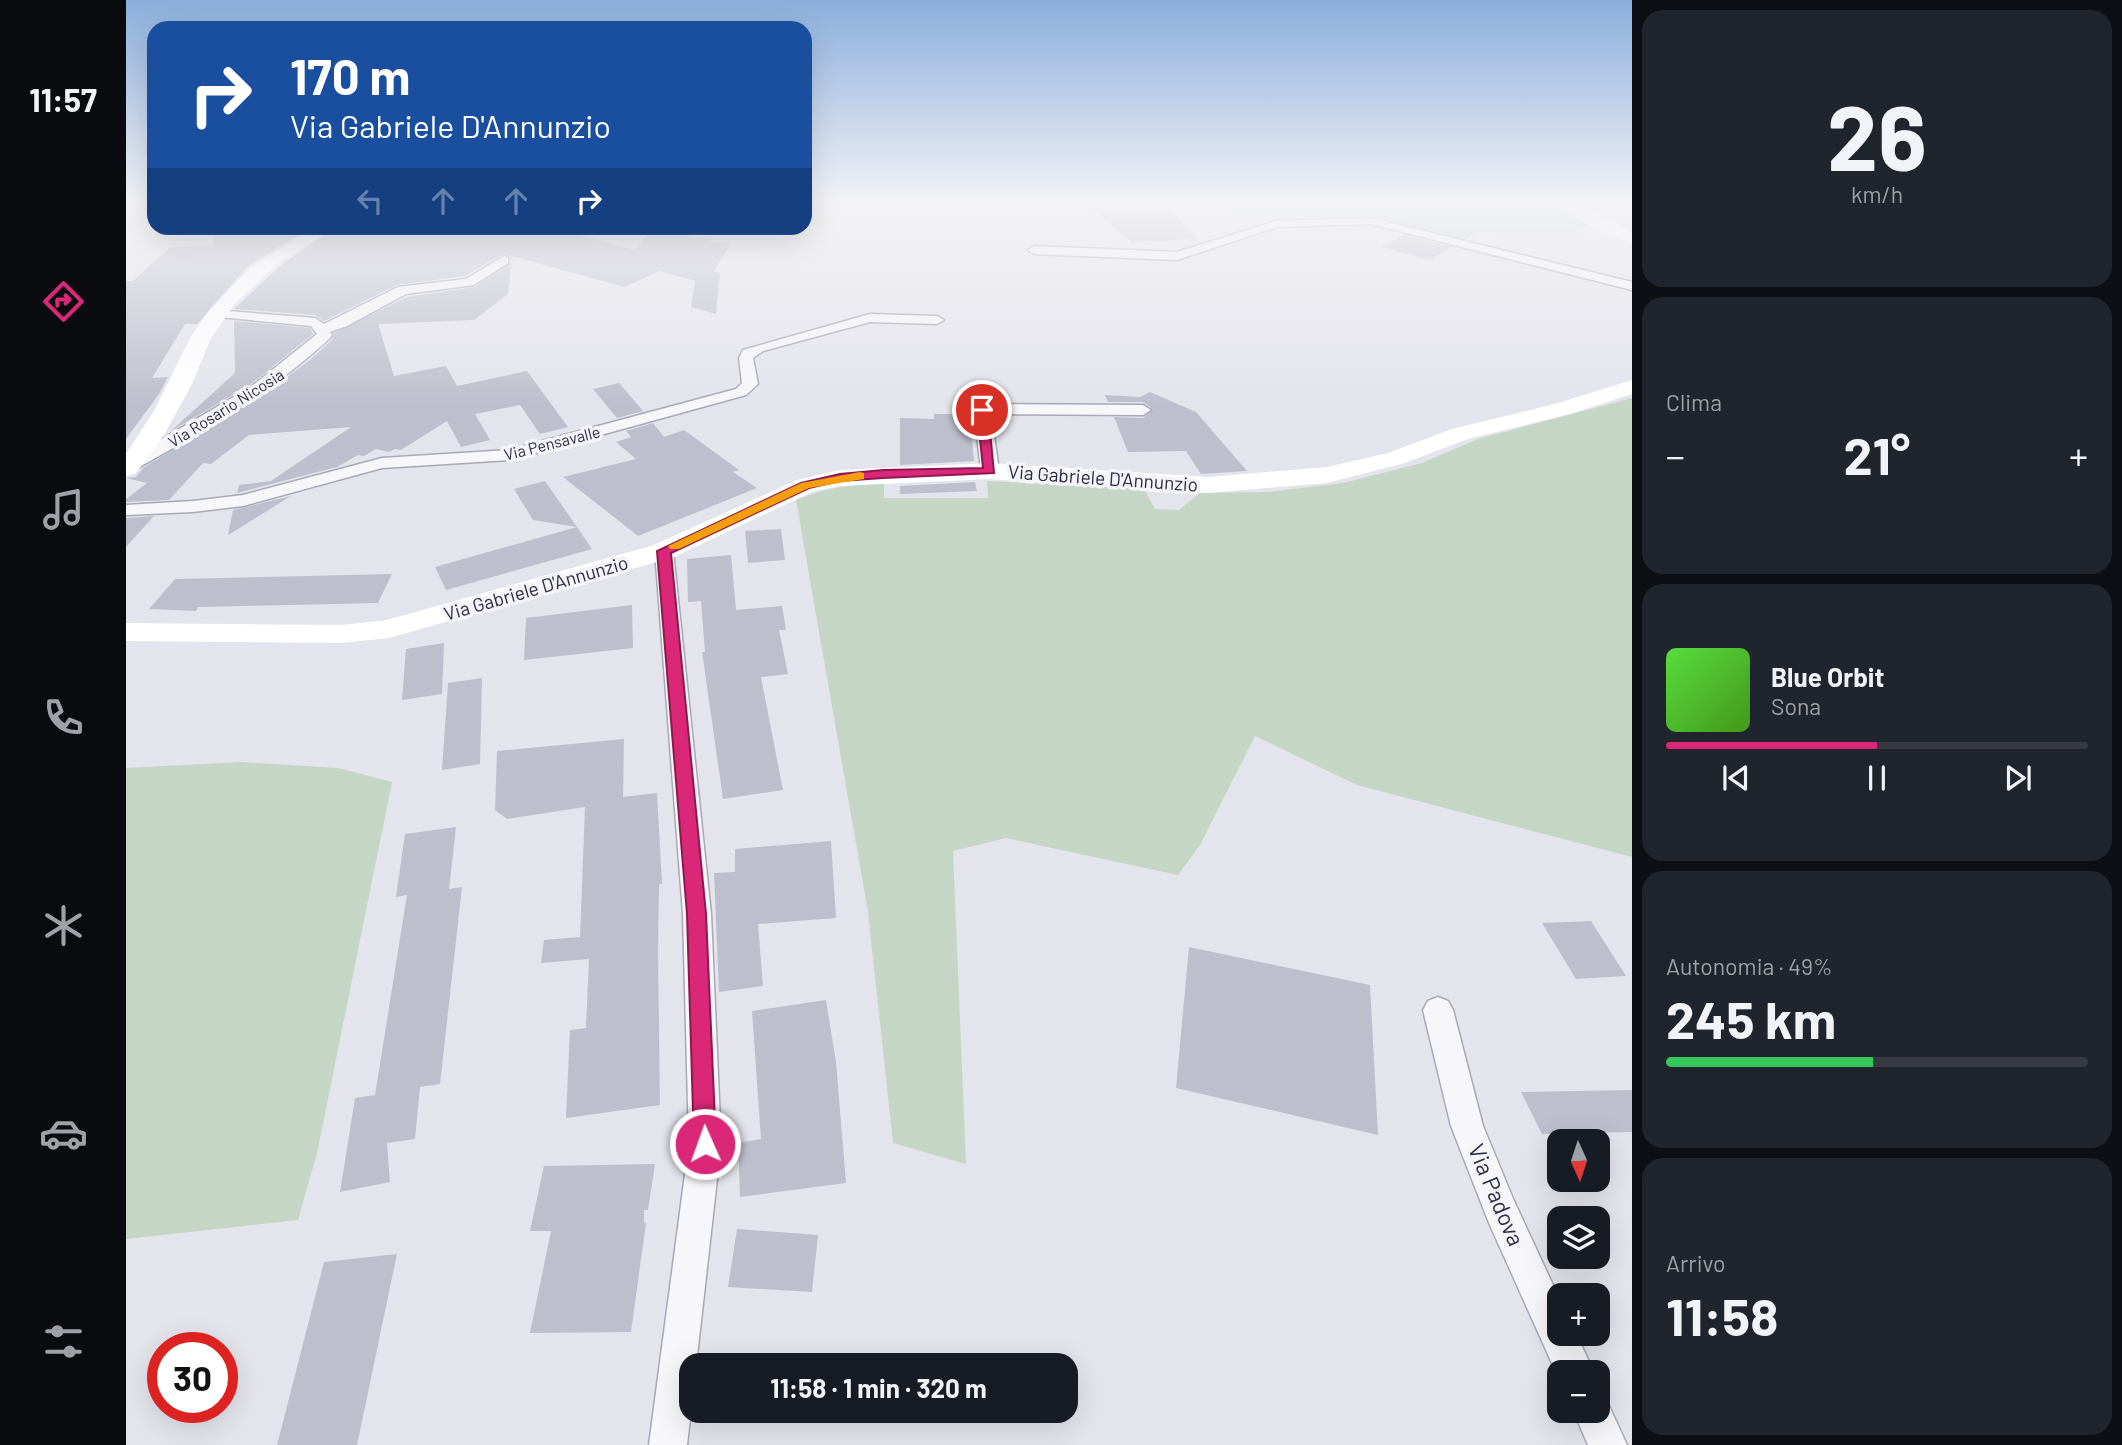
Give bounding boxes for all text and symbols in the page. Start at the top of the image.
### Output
text: 170 m [290,46,410,105]
icon: right [175,49,266,140]
text: 11:57 [29,80,97,118]
text: 26 [1827,80,1927,189]
text: Via Gabriele D'Annunzio [290,106,611,144]
text: km/h [1851,180,1903,208]
icon: left [351,182,389,220]
icon: ahead [424,182,462,220]
icon: ahead [497,182,535,220]
icon: right [570,182,608,220]
icon: directions [39,277,88,326]
street label: Via Rosario Nicosia [164,364,287,451]
pin [952,380,1012,440]
text: Clima [1666,388,1722,416]
icon: arrive [963,391,1001,429]
street label: Via Pensavalle [502,421,602,464]
text: 21° [1844,423,1910,485]
text: − [1666,432,1685,478]
text: + [2069,432,2088,478]
street label: Via Gabriele D'Annunzio [1007,459,1199,496]
icon: music [39,485,88,534]
street label: Via Gabriele D'Annunzio [441,550,631,625]
text: Blue Orbit [1771,661,1884,692]
text: Sona [1771,692,1821,720]
icon: phone [39,693,88,742]
icon: previous [1717,759,1755,797]
icon: pause [1858,759,1896,797]
icon: next [1999,759,2037,797]
icon: climate [39,901,88,950]
text: Autonomia · 49% [1666,952,1832,980]
text: 245 km [1666,987,1836,1049]
position arrow [668,1107,742,1181]
icon: car [39,1109,88,1158]
north arrow [1547,1129,1610,1192]
map controls [1547,1129,1610,1423]
street label: Via Padova [1463,1139,1531,1250]
button: layers [1547,1206,1610,1269]
text: Arrivo [1666,1249,1726,1277]
button: + [1547,1283,1610,1346]
text: 11:58 [1666,1284,1778,1346]
icon: filters [39,1317,88,1366]
speed limit sign: 30 [147,1332,238,1423]
button: − [1547,1360,1610,1423]
text: 11:58 · 1 min · 320 m [770,1372,987,1403]

